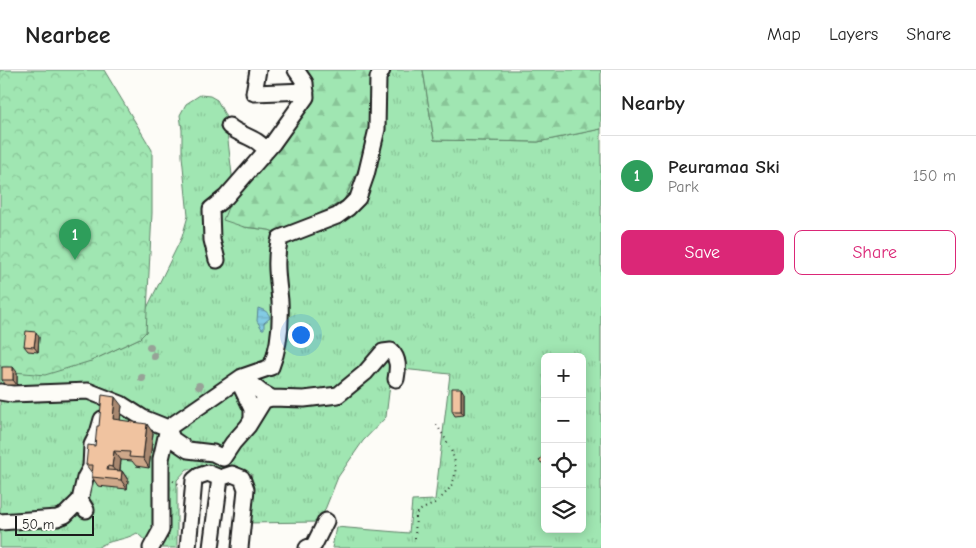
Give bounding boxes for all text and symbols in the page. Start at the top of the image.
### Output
text: Nearbee [25,21,110,49]
text: Map [767,24,801,45]
text: Layers [829,24,878,45]
text: Share [906,24,951,45]
text: Nearby [621,91,685,115]
text: Peuramaa Ski [668,156,780,178]
text: 1 [634,167,640,185]
text: 150 m [913,167,956,185]
text: Park [668,178,699,196]
pin: 1 [59,219,91,260]
button: Save [621,230,784,275]
button: Share [794,230,956,275]
your location [288,322,314,348]
map controls [541,353,586,533]
button: + [541,353,586,398]
button: − [541,398,586,443]
button: locate [541,443,586,488]
button: layers [541,488,586,533]
scale bar [15,513,94,536]
text: 50 m [22,516,54,533]

